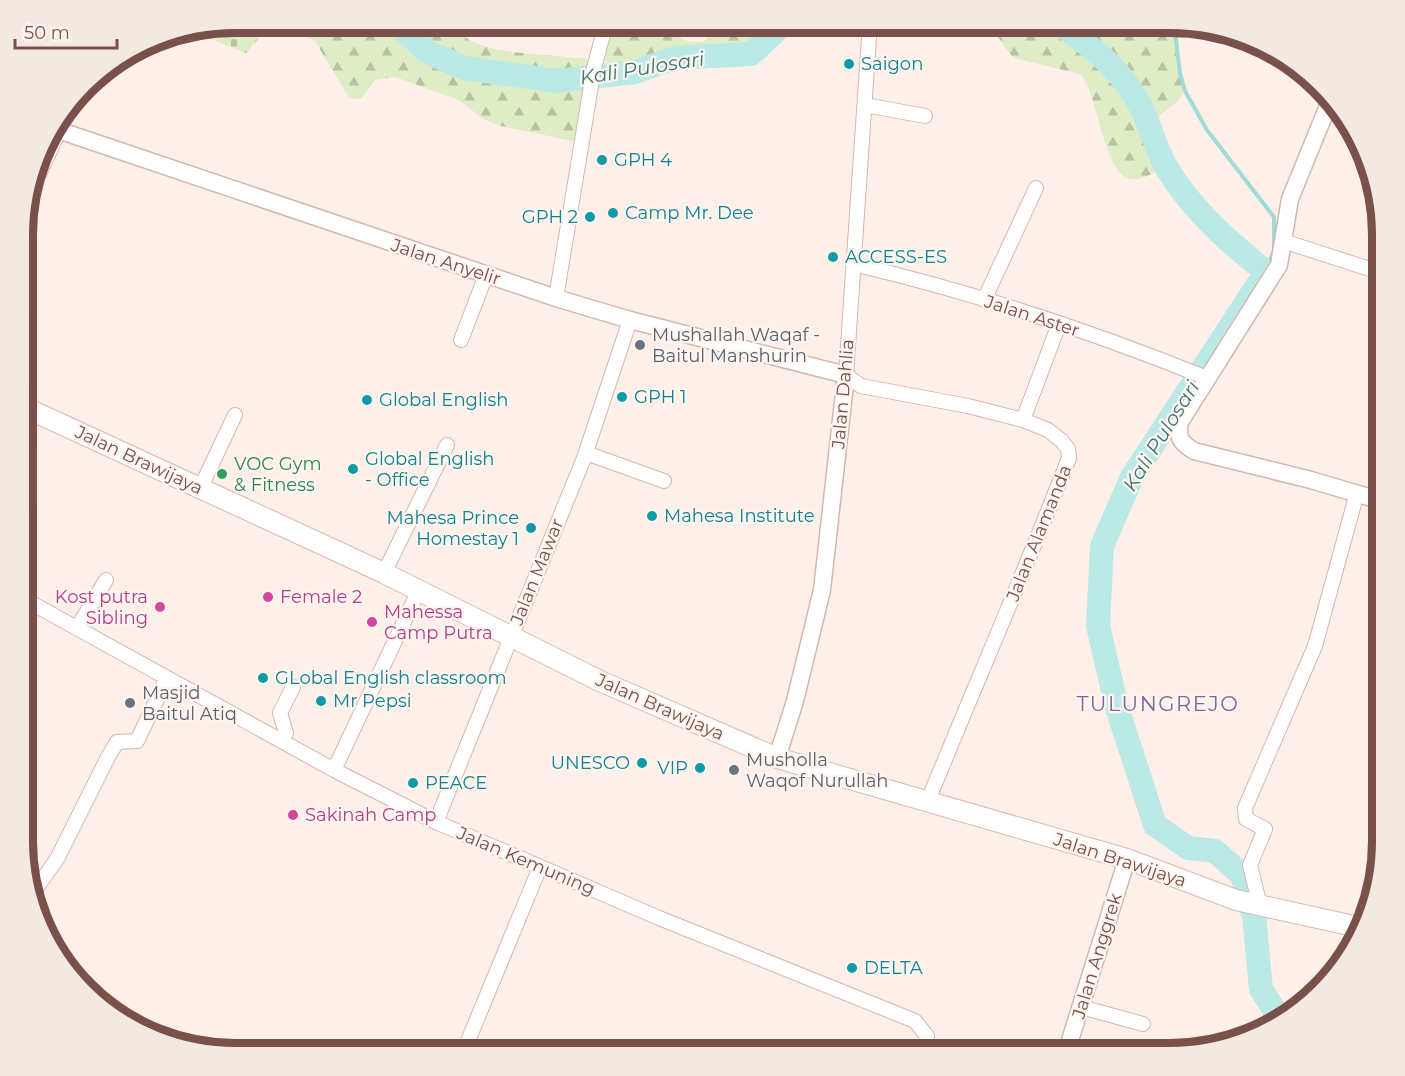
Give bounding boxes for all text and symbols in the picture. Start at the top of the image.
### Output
scale bar [15,12,117,50]
text: 50 m [24,22,70,44]
water label: Kali Pulosari [578,46,707,90]
place label: Saigon [861,53,923,75]
marker: Saigon [842,57,856,71]
place label: GPH 4 [614,149,672,171]
marker: GPH 4 [595,153,609,167]
place label: Camp Mr. Dee [625,202,754,224]
place label: GPH 2 [522,206,578,228]
marker: Camp Mr. Dee [606,206,620,220]
marker: GPH 2 [583,210,597,224]
street label: Jalan Anyelir [387,234,504,290]
place label: ACCESS-ES [845,246,947,268]
marker: ACCESS-ES [826,250,840,264]
street label: Jalan Aster [981,290,1082,342]
place label: Mushallah Waqaf - Baitul Manshurin [652,324,820,367]
marker: Mushallah Waqaf - Baitul Manshurin [633,338,647,352]
street label: Jalan Dahlia [827,338,859,451]
water label: Kali Pulosari [1118,376,1205,496]
place label: GPH 1 [634,386,687,408]
place label: Global English [379,389,509,411]
marker: GPH 1 [615,390,629,404]
marker: Global English [360,393,374,407]
street label: Jalan Brawijaya [71,420,206,499]
place label: Global English - Office [365,448,495,491]
place label: VOC Gym & Fitness [234,453,322,496]
marker: Global English - Office [346,462,360,476]
street label: Jalan Alamanda [1001,462,1076,605]
marker: VOC Gym & Fitness [215,467,229,481]
place label: Mahesa Institute [664,505,815,527]
place label: Mahesa Prince Homestay 1 [387,507,519,550]
marker: Mahesa Institute [645,509,659,523]
street label: Jalan Mawar [505,516,568,629]
marker: Mahesa Prince Homestay 1 [524,521,538,535]
place label: Kost putra Sibling [55,586,148,629]
place label: Female 2 [280,586,362,608]
marker: Female 2 [261,590,275,604]
marker: Kost putra Sibling [153,600,167,614]
place label: Mahessa Camp Putra [384,601,493,644]
marker: Mahessa Camp Putra [365,615,379,629]
place label: GLobal English classroom [275,667,507,689]
street label: Jalan Brawijaya [591,668,728,745]
marker: GLobal English classroom [256,671,270,685]
place label: Masjid Baitul Atiq [142,682,237,725]
place label: Mr Pepsi [333,690,412,712]
district label: TULUNGREJO [1077,691,1239,716]
marker: Mr Pepsi [314,694,328,708]
marker: Masjid Baitul Atiq [123,696,137,710]
place label: Musholla Waqof Nurullah [746,749,888,792]
place label: UNESCO [551,752,630,774]
marker: UNESCO [635,756,649,770]
place label: VIP [657,757,688,779]
marker: VIP [693,761,707,775]
marker: Musholla Waqof Nurullah [727,763,741,777]
place label: PEACE [425,772,487,794]
marker: PEACE [406,776,420,790]
place label: Sakinah Camp [305,804,437,826]
marker: Sakinah Camp [286,808,300,822]
street label: Jalan Kemuning [453,822,598,900]
street label: Jalan Brawijaya [1050,828,1189,892]
street label: Jalan Anggrek [1067,890,1127,1022]
place label: DELTA [864,957,923,979]
marker: DELTA [845,961,859,975]

